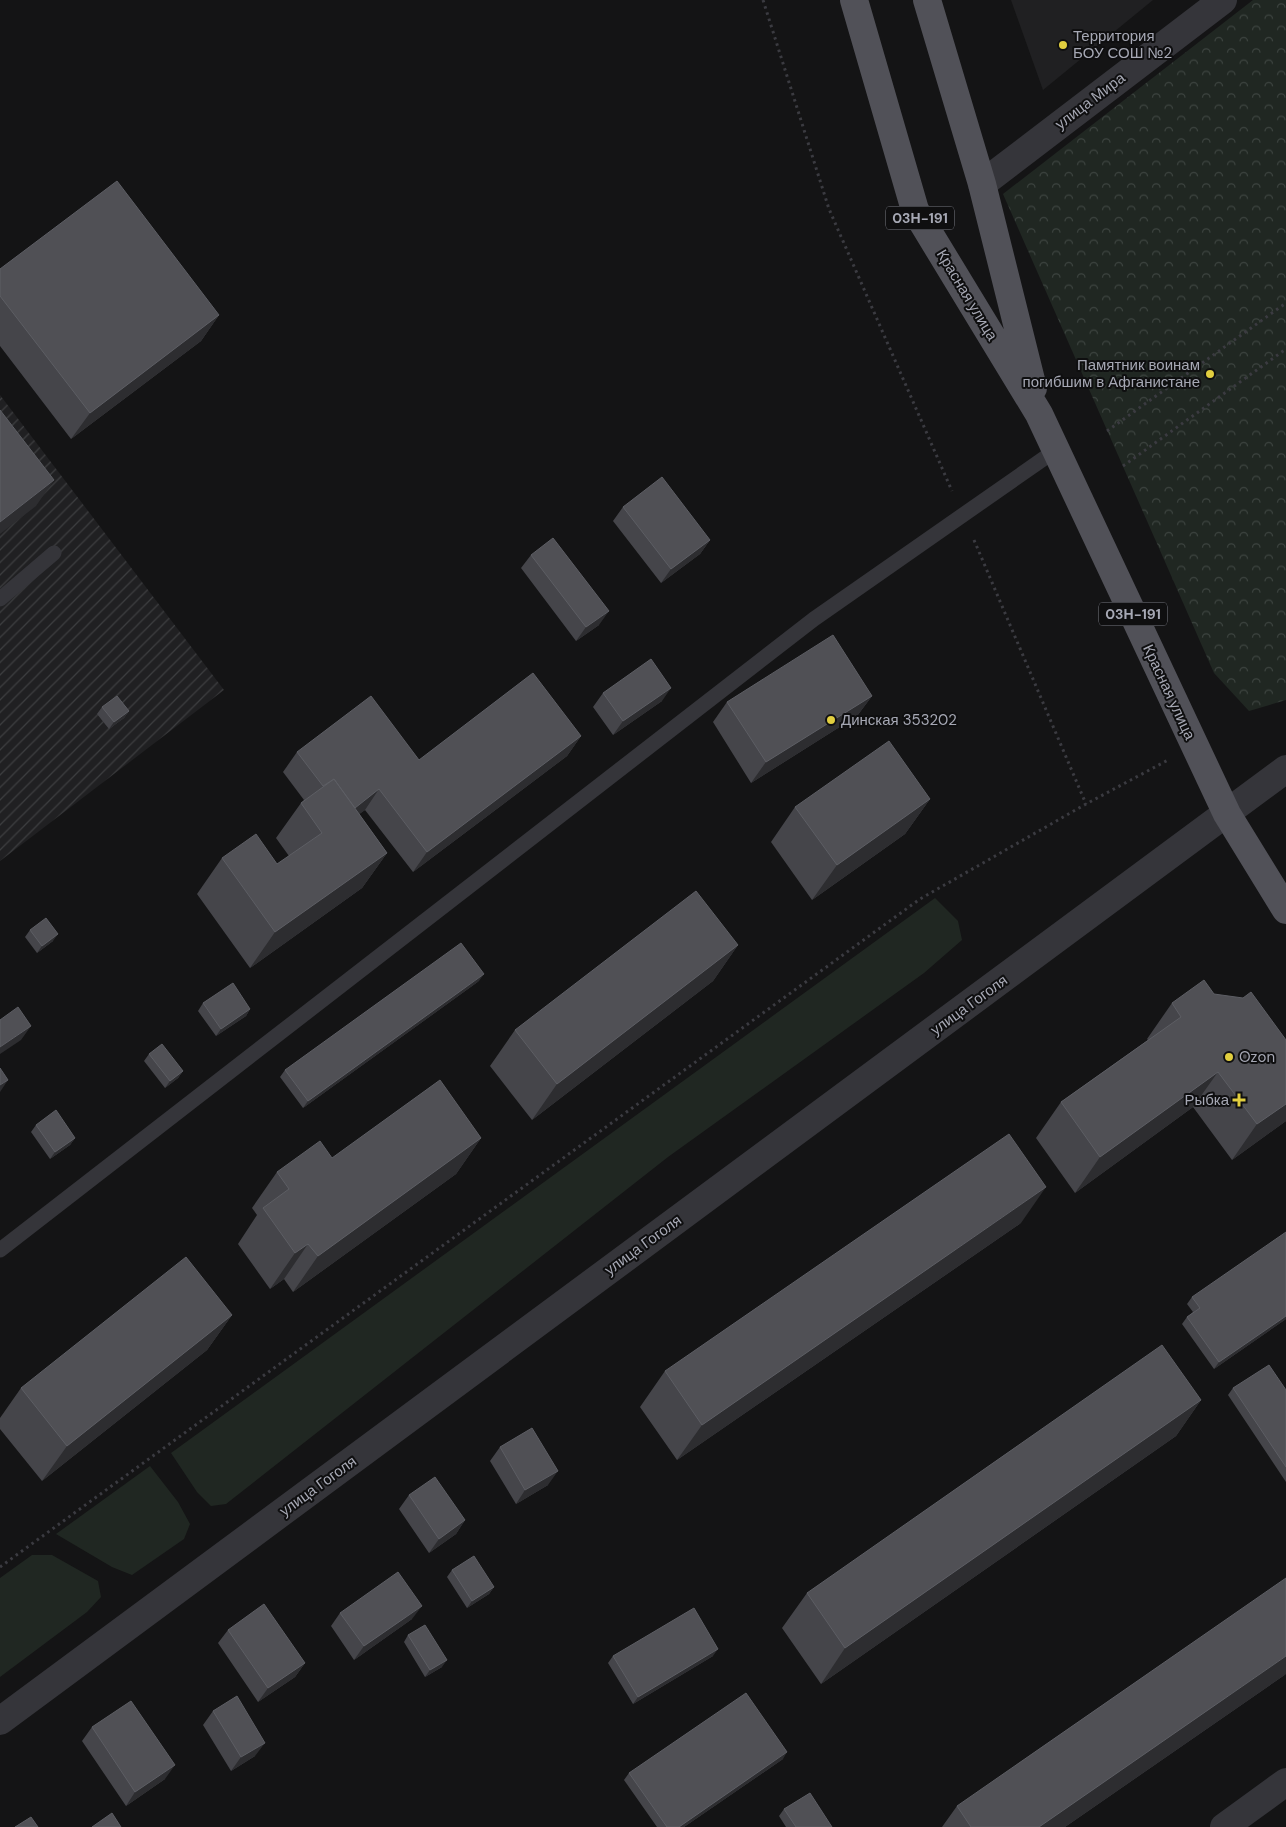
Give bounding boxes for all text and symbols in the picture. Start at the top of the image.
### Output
place label: Территория БОУ СОШ №2 [1073,26,1172,63]
marker: Территория БОУ СОШ №2 [1057,39,1069,51]
street label: улица Мира [1051,68,1130,134]
road number: 03Н-191 [886,207,954,230]
street label: Красная улица [932,246,1002,345]
place label: Памятник воинам погибшим в Афганистане [1023,355,1200,392]
marker: Памятник воинам погибшим в Афганистане [1204,368,1216,380]
road number: 03Н-191 [1099,602,1167,626]
street label: Красная улица [1138,641,1200,743]
place label: Динская 353202 [841,710,957,730]
marker: Динская 353202 [825,714,837,726]
street label: улица Гоголя [926,970,1012,1040]
place label: Ozon [1239,1047,1275,1067]
marker: Ozon [1223,1051,1235,1063]
place label: Рыбка [1184,1090,1230,1110]
marker: Рыбка [1233,1094,1245,1106]
street label: улица Гоголя [600,1210,686,1280]
street label: улица Гоголя [275,1451,361,1521]

